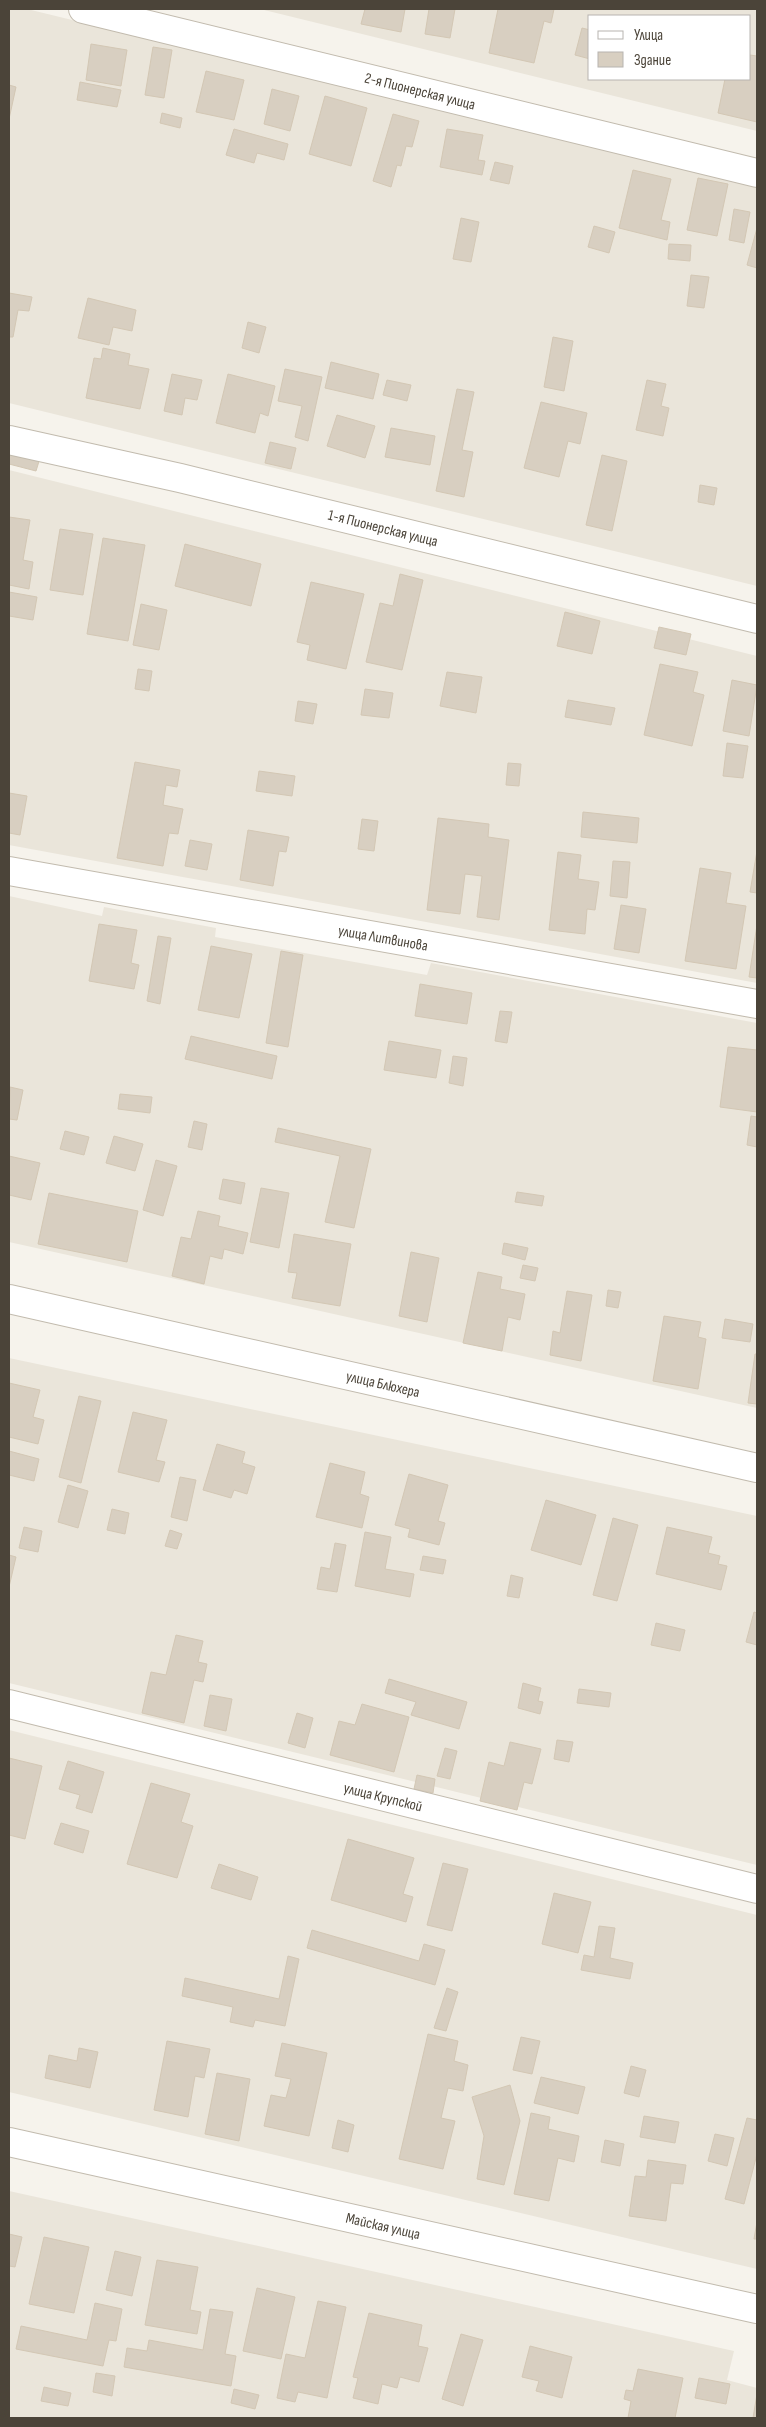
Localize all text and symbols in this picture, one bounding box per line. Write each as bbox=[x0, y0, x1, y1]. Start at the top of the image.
legend bbox=[588, 15, 751, 80]
text: Улица bbox=[634, 26, 663, 45]
text: Здание bbox=[634, 51, 671, 70]
street label: 2-я Пионерская улица bbox=[363, 69, 477, 114]
street label: 1-я Пионерская улица bbox=[326, 506, 440, 551]
street label: улица Литвинова bbox=[337, 921, 430, 956]
street label: улица Блюхера bbox=[344, 1367, 422, 1402]
street label: улица Крупской bbox=[341, 1779, 424, 1816]
street label: Майская улица bbox=[344, 2209, 422, 2244]

